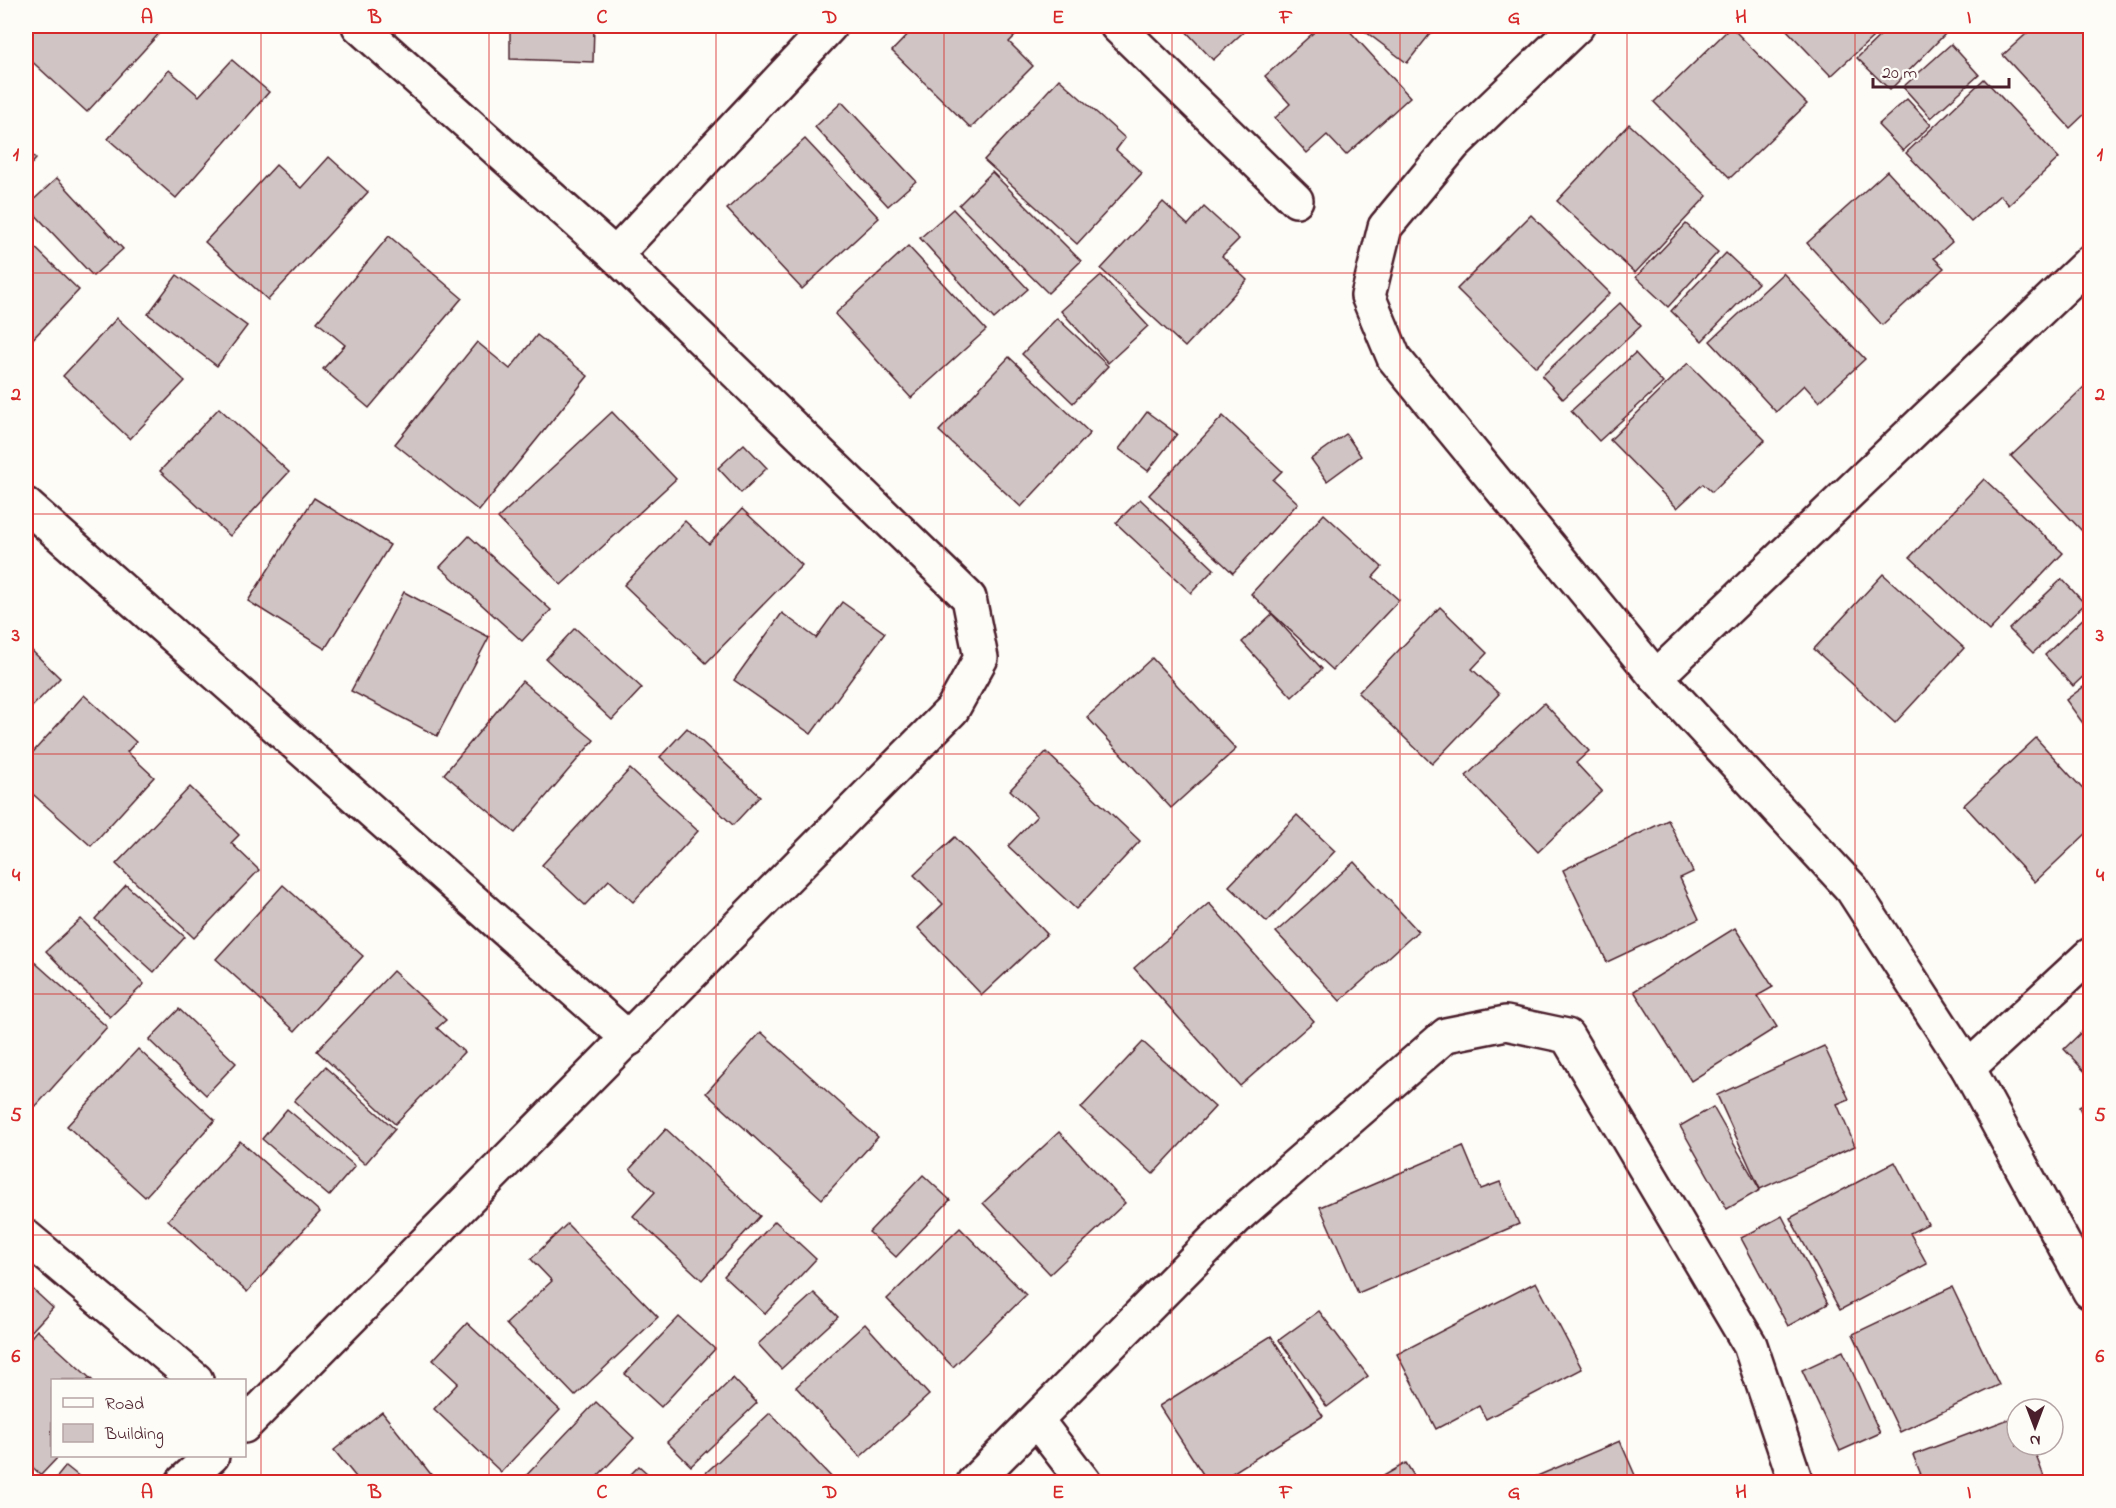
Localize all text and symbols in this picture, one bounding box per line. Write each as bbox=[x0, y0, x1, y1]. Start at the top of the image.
text: A bbox=[141, 4, 153, 33]
text: B bbox=[367, 4, 382, 33]
text: C bbox=[597, 4, 608, 33]
text: D bbox=[822, 4, 837, 33]
text: E bbox=[1052, 4, 1064, 33]
text: F bbox=[1279, 4, 1293, 33]
text: G bbox=[1508, 4, 1521, 33]
text: H bbox=[1735, 4, 1747, 33]
text: I bbox=[1967, 4, 1972, 33]
scale bar bbox=[1873, 51, 2010, 89]
text: 20 m bbox=[1882, 61, 1917, 87]
text: 1 bbox=[13, 141, 20, 170]
text: 1 bbox=[2097, 141, 2104, 170]
text: 2 bbox=[10, 381, 21, 410]
text: 2 bbox=[2094, 381, 2105, 410]
text: 3 bbox=[11, 622, 20, 651]
text: 3 bbox=[2095, 622, 2104, 651]
text: 4 bbox=[12, 862, 21, 891]
text: 4 bbox=[2096, 862, 2105, 891]
text: 5 bbox=[10, 1102, 22, 1131]
text: 5 bbox=[2094, 1102, 2106, 1131]
text: 6 bbox=[12, 1343, 21, 1372]
text: 6 bbox=[2096, 1343, 2105, 1372]
legend bbox=[51, 1379, 246, 1457]
text: Road bbox=[105, 1392, 144, 1418]
north arrow bbox=[2005, 1397, 2065, 1457]
text: Building bbox=[104, 1422, 164, 1449]
text: N bbox=[2029, 1428, 2040, 1452]
text: A bbox=[141, 1479, 153, 1508]
text: B bbox=[367, 1479, 382, 1508]
text: C bbox=[597, 1479, 608, 1508]
text: D bbox=[822, 1479, 837, 1508]
text: E bbox=[1052, 1479, 1064, 1508]
text: F bbox=[1279, 1479, 1293, 1508]
text: G bbox=[1508, 1479, 1521, 1508]
text: H bbox=[1735, 1479, 1747, 1508]
text: I bbox=[1967, 1479, 1972, 1508]

